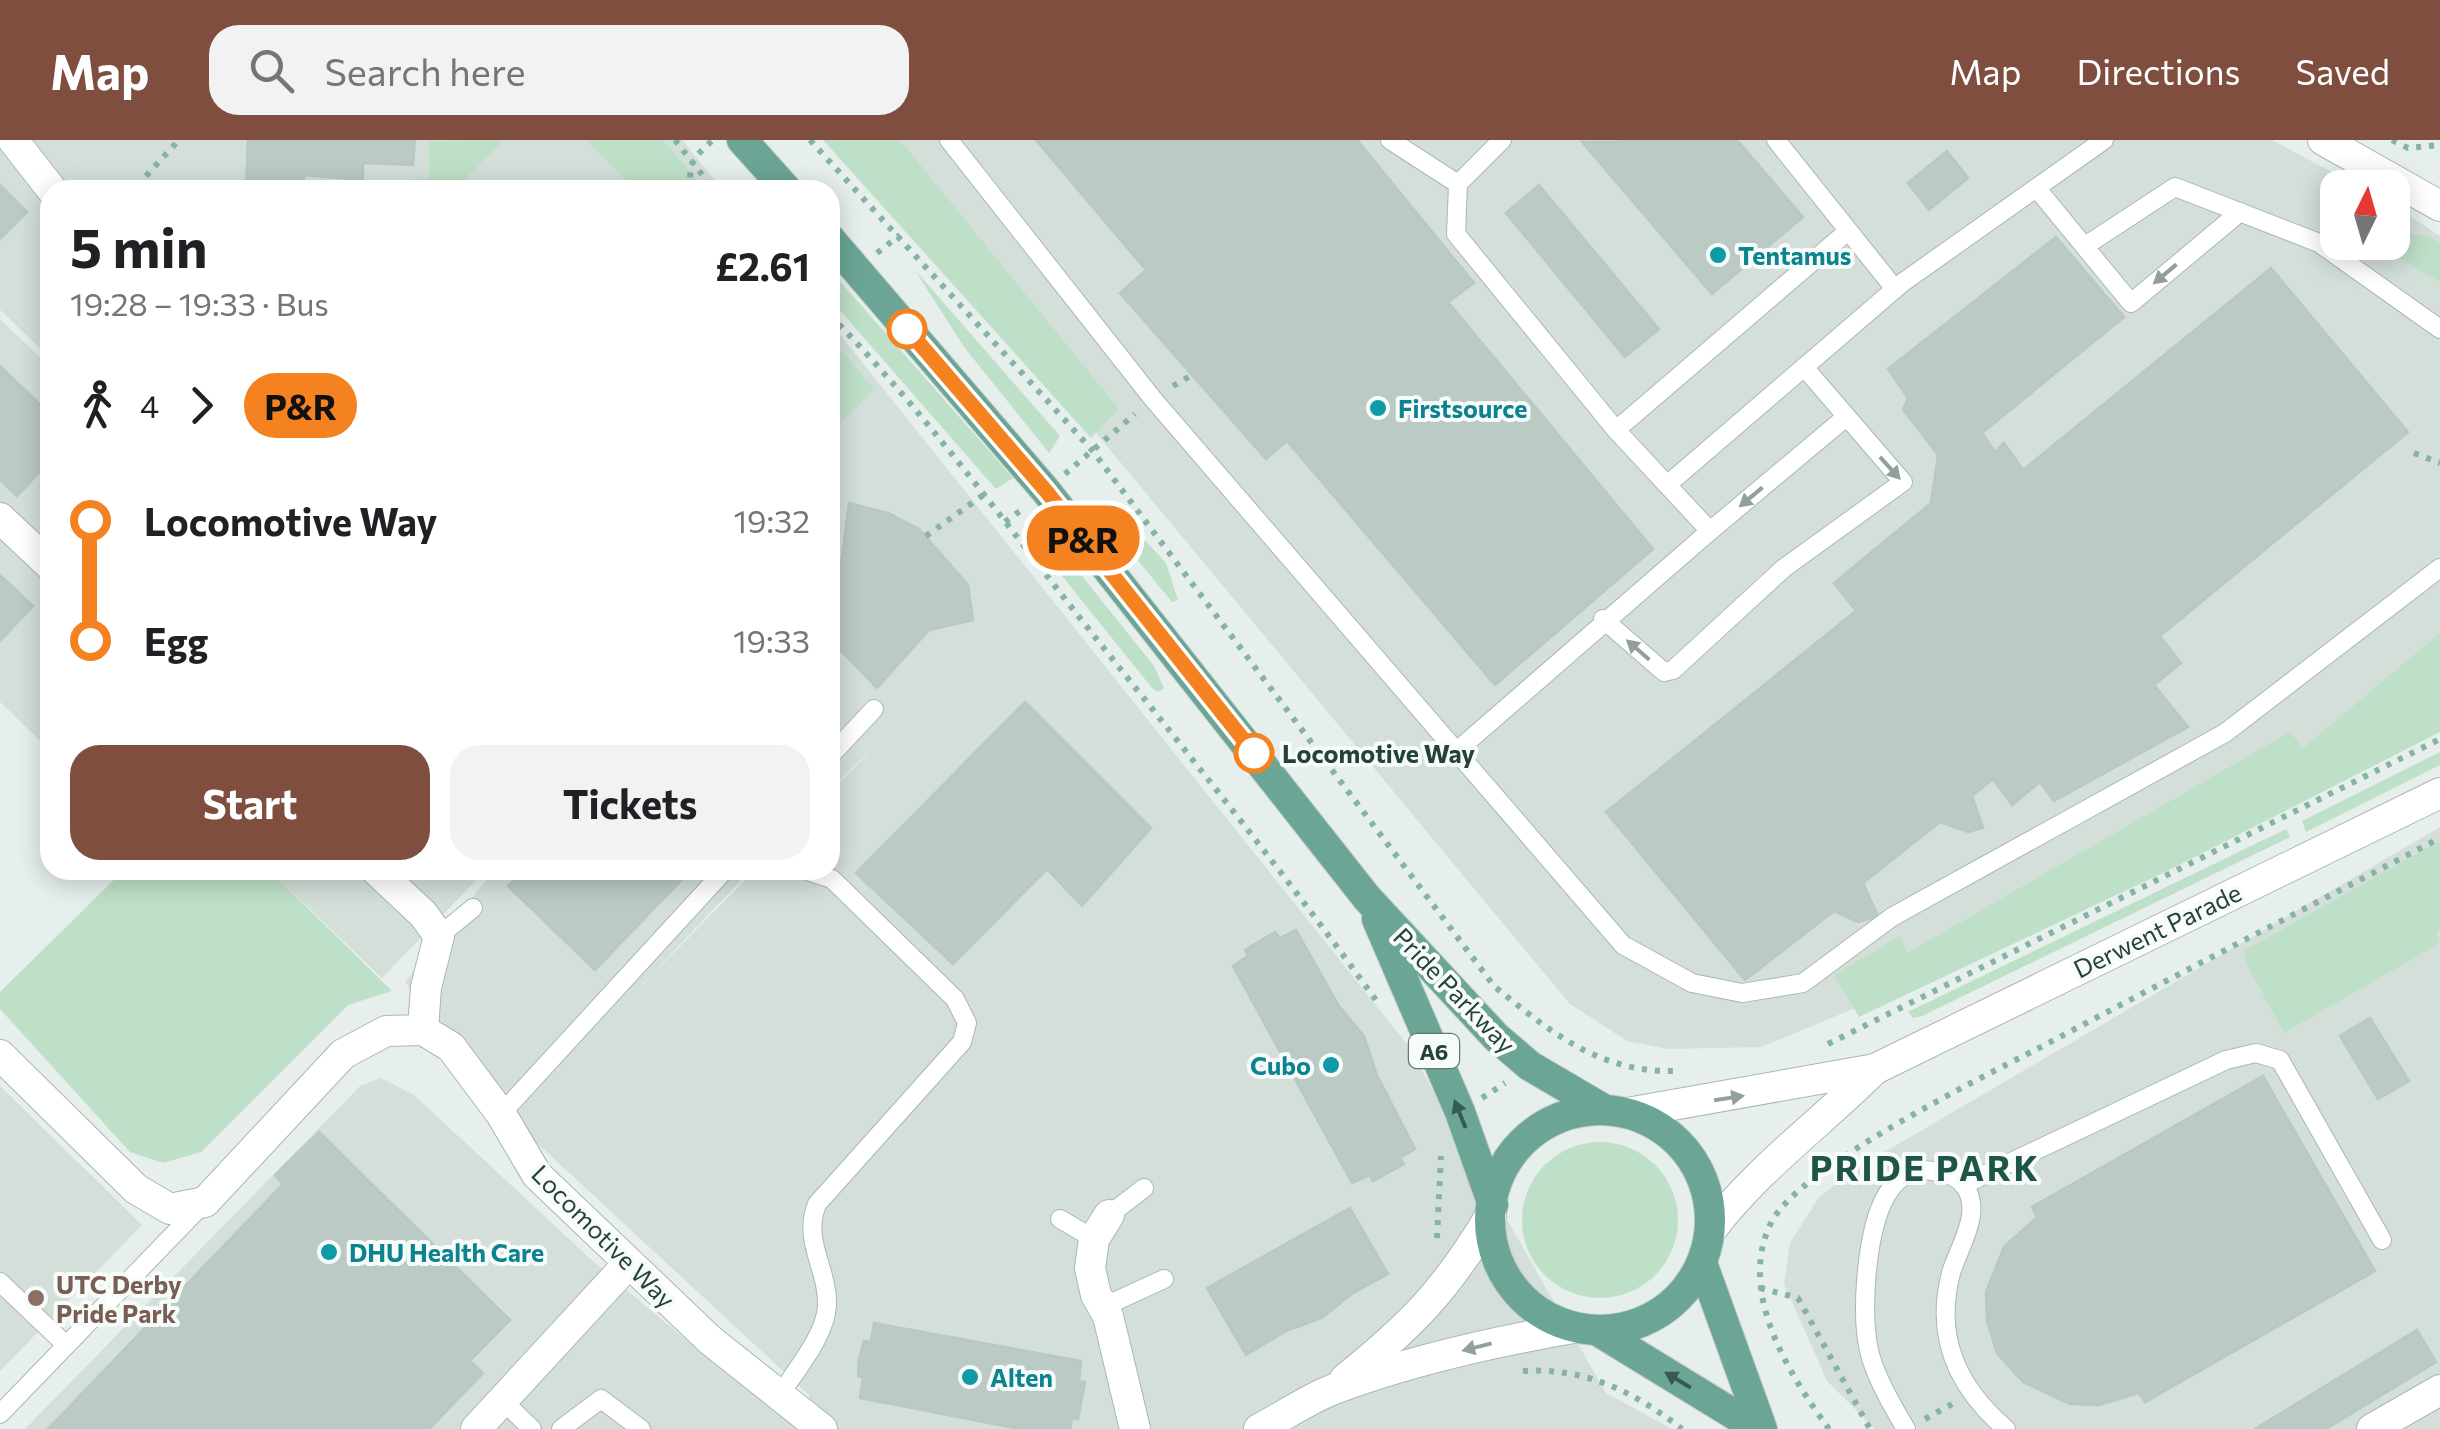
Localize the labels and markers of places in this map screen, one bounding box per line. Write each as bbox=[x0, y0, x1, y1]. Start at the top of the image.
place label: Tentamus bbox=[1738, 240, 1851, 270]
marker: Tentamus bbox=[1707, 244, 1729, 266]
unlabelled marker bbox=[888, 310, 926, 348]
place label: Firstsource bbox=[1398, 393, 1528, 423]
marker: Firstsource bbox=[1367, 397, 1389, 419]
marker: Locomotive Way bbox=[1235, 734, 1273, 772]
place label: Locomotive Way bbox=[1282, 738, 1475, 768]
place label: Cubo bbox=[1250, 1050, 1311, 1080]
marker: Cubo bbox=[1320, 1054, 1342, 1076]
place label: DHU Health Care bbox=[349, 1237, 544, 1267]
marker: DHU Health Care bbox=[318, 1241, 340, 1263]
place label: UTC Derby Pride Park bbox=[56, 1269, 182, 1328]
marker: UTC Derby Pride Park bbox=[25, 1287, 47, 1309]
place label: Alten bbox=[990, 1362, 1053, 1392]
marker: Alten bbox=[959, 1366, 981, 1388]

